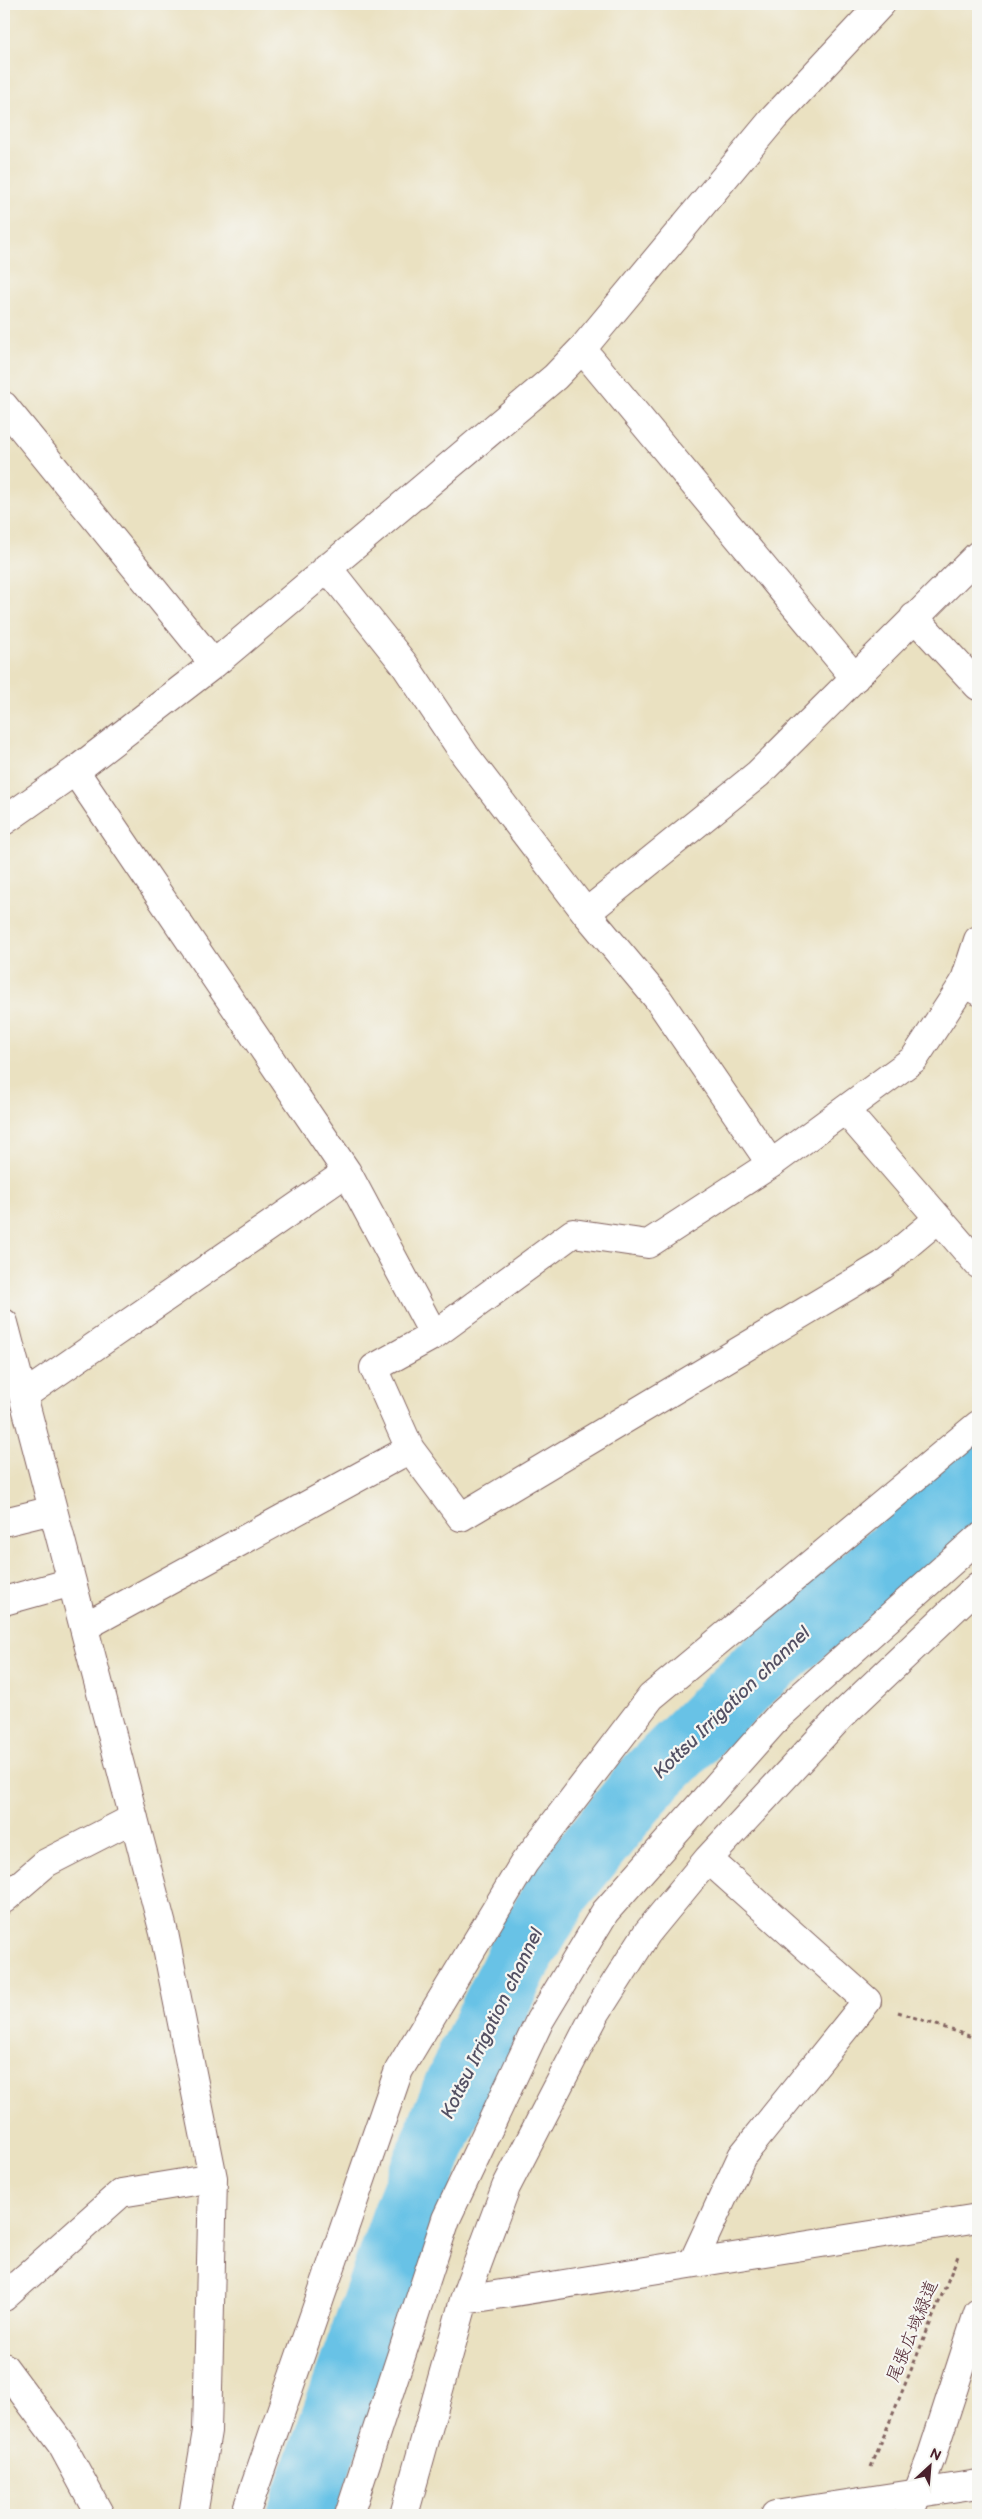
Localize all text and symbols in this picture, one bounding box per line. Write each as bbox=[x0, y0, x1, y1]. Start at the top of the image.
water label: Kottsu Irrigation channel bbox=[649, 1622, 816, 1784]
water label: Kottsu Irrigation channel bbox=[436, 1924, 549, 2123]
street label: 尾張広域緑道 bbox=[882, 2277, 942, 2385]
north arrow bbox=[904, 2442, 954, 2492]
text: N bbox=[927, 2445, 944, 2465]

